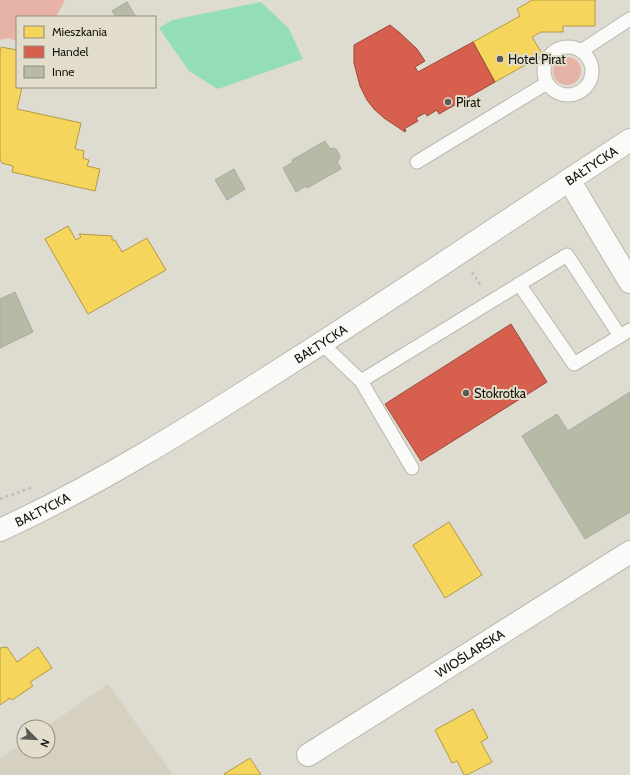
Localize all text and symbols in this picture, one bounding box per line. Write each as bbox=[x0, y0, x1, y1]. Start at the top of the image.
legend bbox=[16, 16, 156, 88]
text: Mieszkania bbox=[52, 24, 107, 39]
text: Handel bbox=[52, 44, 89, 59]
place label: Hotel Pirat bbox=[508, 51, 566, 67]
marker: Hotel Pirat bbox=[495, 54, 505, 64]
text: Inne bbox=[52, 64, 75, 79]
place label: Pirat bbox=[456, 94, 481, 110]
marker: Pirat bbox=[443, 97, 453, 107]
street label: BAŁTYCKA bbox=[562, 142, 620, 189]
street label: BAŁTYCKA bbox=[291, 321, 350, 367]
place label: Stokrotka bbox=[474, 385, 527, 401]
marker: Stokrotka bbox=[461, 388, 471, 398]
street label: BAŁTYCKA bbox=[12, 489, 73, 530]
street label: WIOŚLARSKA bbox=[432, 625, 507, 681]
north arrow bbox=[16, 719, 56, 759]
text: N bbox=[37, 737, 53, 749]

